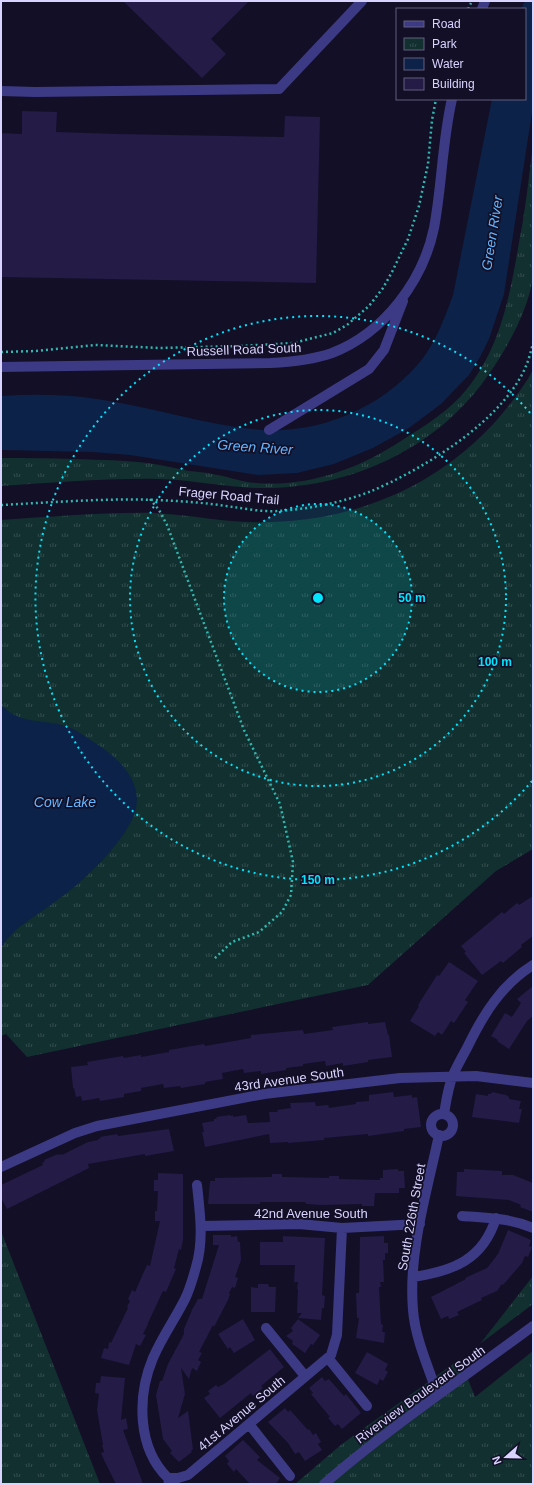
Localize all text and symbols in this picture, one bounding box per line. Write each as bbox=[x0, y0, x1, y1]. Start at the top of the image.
legend bbox=[396, 8, 526, 100]
text: Road bbox=[432, 17, 461, 31]
text: Park bbox=[432, 37, 458, 51]
text: Water bbox=[432, 57, 464, 71]
text: Building bbox=[432, 77, 475, 91]
water label: Green River bbox=[478, 193, 506, 272]
street label: Russell Road South bbox=[186, 340, 302, 359]
water label: Green River bbox=[217, 436, 295, 458]
street label: Frager Road Trail bbox=[178, 484, 280, 507]
centre of rings bbox=[311, 591, 325, 605]
text: 50 m bbox=[398, 591, 426, 605]
text: 100 m bbox=[478, 655, 512, 669]
water label: Cow Lake bbox=[34, 794, 96, 810]
text: 150 m bbox=[301, 873, 335, 887]
street label: 43rd Avenue South bbox=[233, 1064, 345, 1095]
street label: South 226th Street bbox=[395, 1162, 428, 1272]
street label: 42nd Avenue South bbox=[254, 1206, 368, 1221]
street label: Riverview Boulevard South bbox=[353, 1342, 488, 1446]
street label: 41st Avenue South bbox=[195, 1373, 288, 1454]
north arrow bbox=[486, 1437, 526, 1477]
text: N bbox=[490, 1455, 504, 1466]

